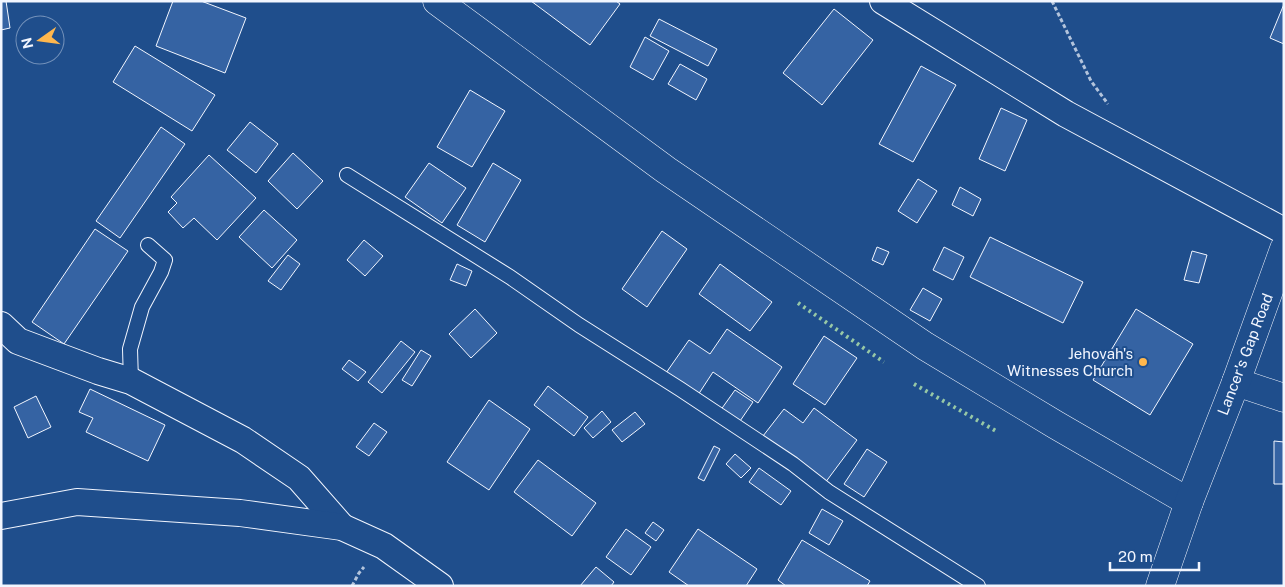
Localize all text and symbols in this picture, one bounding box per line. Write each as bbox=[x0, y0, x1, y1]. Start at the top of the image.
north arrow bbox=[15, 15, 65, 65]
text: N bbox=[18, 36, 36, 50]
street label: Lancer's Gap Road bbox=[1214, 291, 1276, 417]
place label: Jehovah's Witnesses Church bbox=[1007, 345, 1133, 379]
marker: Jehovah's Witnesses Church bbox=[1137, 356, 1149, 368]
scale bar bbox=[1110, 540, 1199, 572]
text: 20 m bbox=[1118, 548, 1153, 565]

